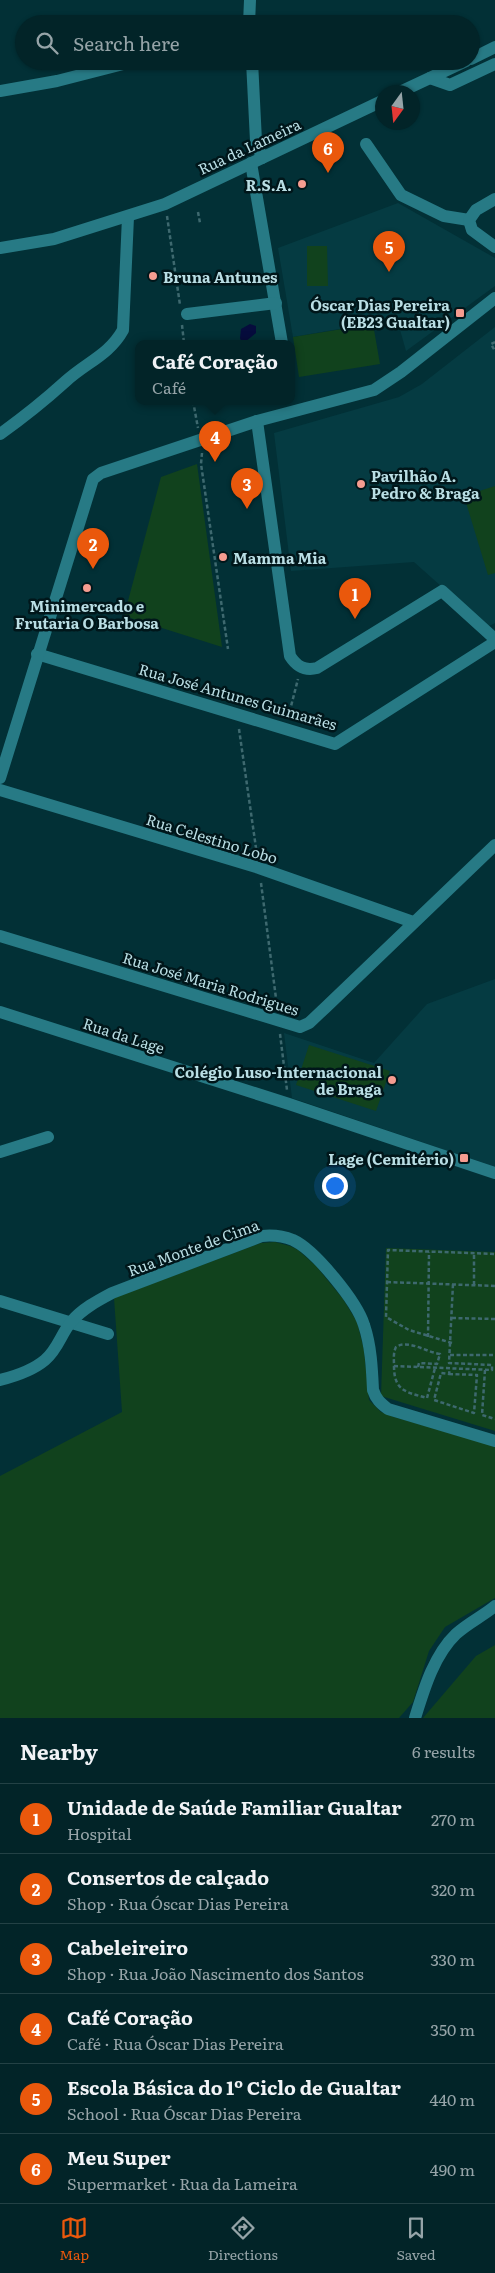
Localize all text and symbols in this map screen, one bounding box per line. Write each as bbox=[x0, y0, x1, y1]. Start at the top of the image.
search box bbox=[15, 15, 480, 70]
icon: search bbox=[33, 29, 61, 57]
text: Search here bbox=[73, 29, 180, 57]
north arrow bbox=[375, 85, 420, 130]
street label: Rua da Lameira bbox=[194, 112, 305, 180]
pin: 6 bbox=[312, 132, 344, 173]
place label: R.S.A. bbox=[245, 173, 292, 196]
marker: R.S.A. bbox=[296, 178, 308, 190]
pin: 5 bbox=[373, 231, 405, 272]
place label: Bruna Antunes bbox=[163, 265, 278, 288]
marker: Bruna Antunes bbox=[147, 270, 159, 282]
place label: Óscar Dias Pereira (EB23 Gualtar) bbox=[310, 293, 450, 333]
marker: Óscar Dias Pereira (EB23 Gualtar) bbox=[454, 307, 466, 319]
popup bbox=[135, 340, 295, 405]
text: Café Coração bbox=[152, 347, 278, 375]
text: Café bbox=[152, 375, 186, 399]
pin: 4 bbox=[199, 421, 231, 462]
place label: Pavilhão A. Pedro & Braga bbox=[371, 464, 480, 504]
pin: 3 bbox=[231, 468, 263, 509]
marker: Pavilhão A. Pedro & Braga bbox=[355, 478, 367, 490]
pin: 2 bbox=[77, 528, 109, 569]
place label: Mamma Mia bbox=[233, 546, 327, 569]
marker: Mamma Mia bbox=[217, 551, 229, 563]
pin: 1 bbox=[339, 578, 371, 619]
marker: Minimercado e Frutaria O Barbosa bbox=[81, 582, 93, 594]
place label: Minimercado e Frutaria O Barbosa bbox=[15, 594, 159, 634]
street label: Rua José Antunes Guimarães bbox=[136, 657, 340, 735]
street label: Rua Celestino Lobo bbox=[143, 807, 281, 869]
street label: Rua José Maria Rodrigues bbox=[120, 945, 302, 1021]
street label: Rua da Lage bbox=[80, 1011, 168, 1059]
place label: Colégio Luso-Internacional de Braga bbox=[175, 1060, 383, 1100]
marker: Colégio Luso-Internacional de Braga bbox=[386, 1074, 398, 1086]
place label: Lage (Cemitério) bbox=[328, 1147, 454, 1170]
marker: Lage (Cemitério) bbox=[458, 1152, 470, 1164]
your location bbox=[322, 1173, 348, 1199]
street label: Rua Monte de Cima bbox=[124, 1212, 263, 1281]
text: Nearby bbox=[20, 1735, 98, 1766]
text: 6 results bbox=[412, 1739, 475, 1763]
text: Unidade de Saúde Familiar Gualtar bbox=[67, 1793, 402, 1821]
text: 1 bbox=[33, 1807, 39, 1831]
text: 270 m bbox=[431, 1807, 475, 1831]
text: Hospital bbox=[67, 1821, 132, 1845]
text: Consertos de calçado bbox=[67, 1863, 269, 1891]
text: 2 bbox=[32, 1877, 40, 1901]
text: 320 m bbox=[431, 1877, 475, 1901]
text: Shop · Rua Óscar Dias Pereira bbox=[67, 1891, 289, 1915]
text: Cabeleireiro bbox=[67, 1933, 188, 1961]
text: 3 bbox=[32, 1947, 40, 1971]
text: 330 m bbox=[430, 1947, 475, 1971]
text: Shop · Rua João Nascimento dos Santos bbox=[67, 1961, 364, 1985]
text: Café Coração bbox=[67, 2003, 193, 2031]
text: 4 bbox=[31, 2017, 41, 2041]
text: 350 m bbox=[430, 2017, 475, 2041]
text: Café · Rua Óscar Dias Pereira bbox=[67, 2031, 284, 2055]
text: Escola Básica do 1º Ciclo de Gualtar bbox=[67, 2073, 401, 2101]
text: 5 bbox=[32, 2087, 40, 2111]
text: 440 m bbox=[429, 2087, 475, 2111]
text: School · Rua Óscar Dias Pereira bbox=[67, 2101, 301, 2125]
text: Meu Super bbox=[67, 2143, 171, 2171]
text: 6 bbox=[31, 2157, 41, 2181]
text: 490 m bbox=[430, 2157, 475, 2181]
text: Supermarket · Rua da Lameira bbox=[67, 2171, 298, 2195]
tab: Map bbox=[59, 2214, 89, 2264]
tab: Directions bbox=[208, 2214, 278, 2264]
tab: Saved bbox=[397, 2214, 436, 2264]

